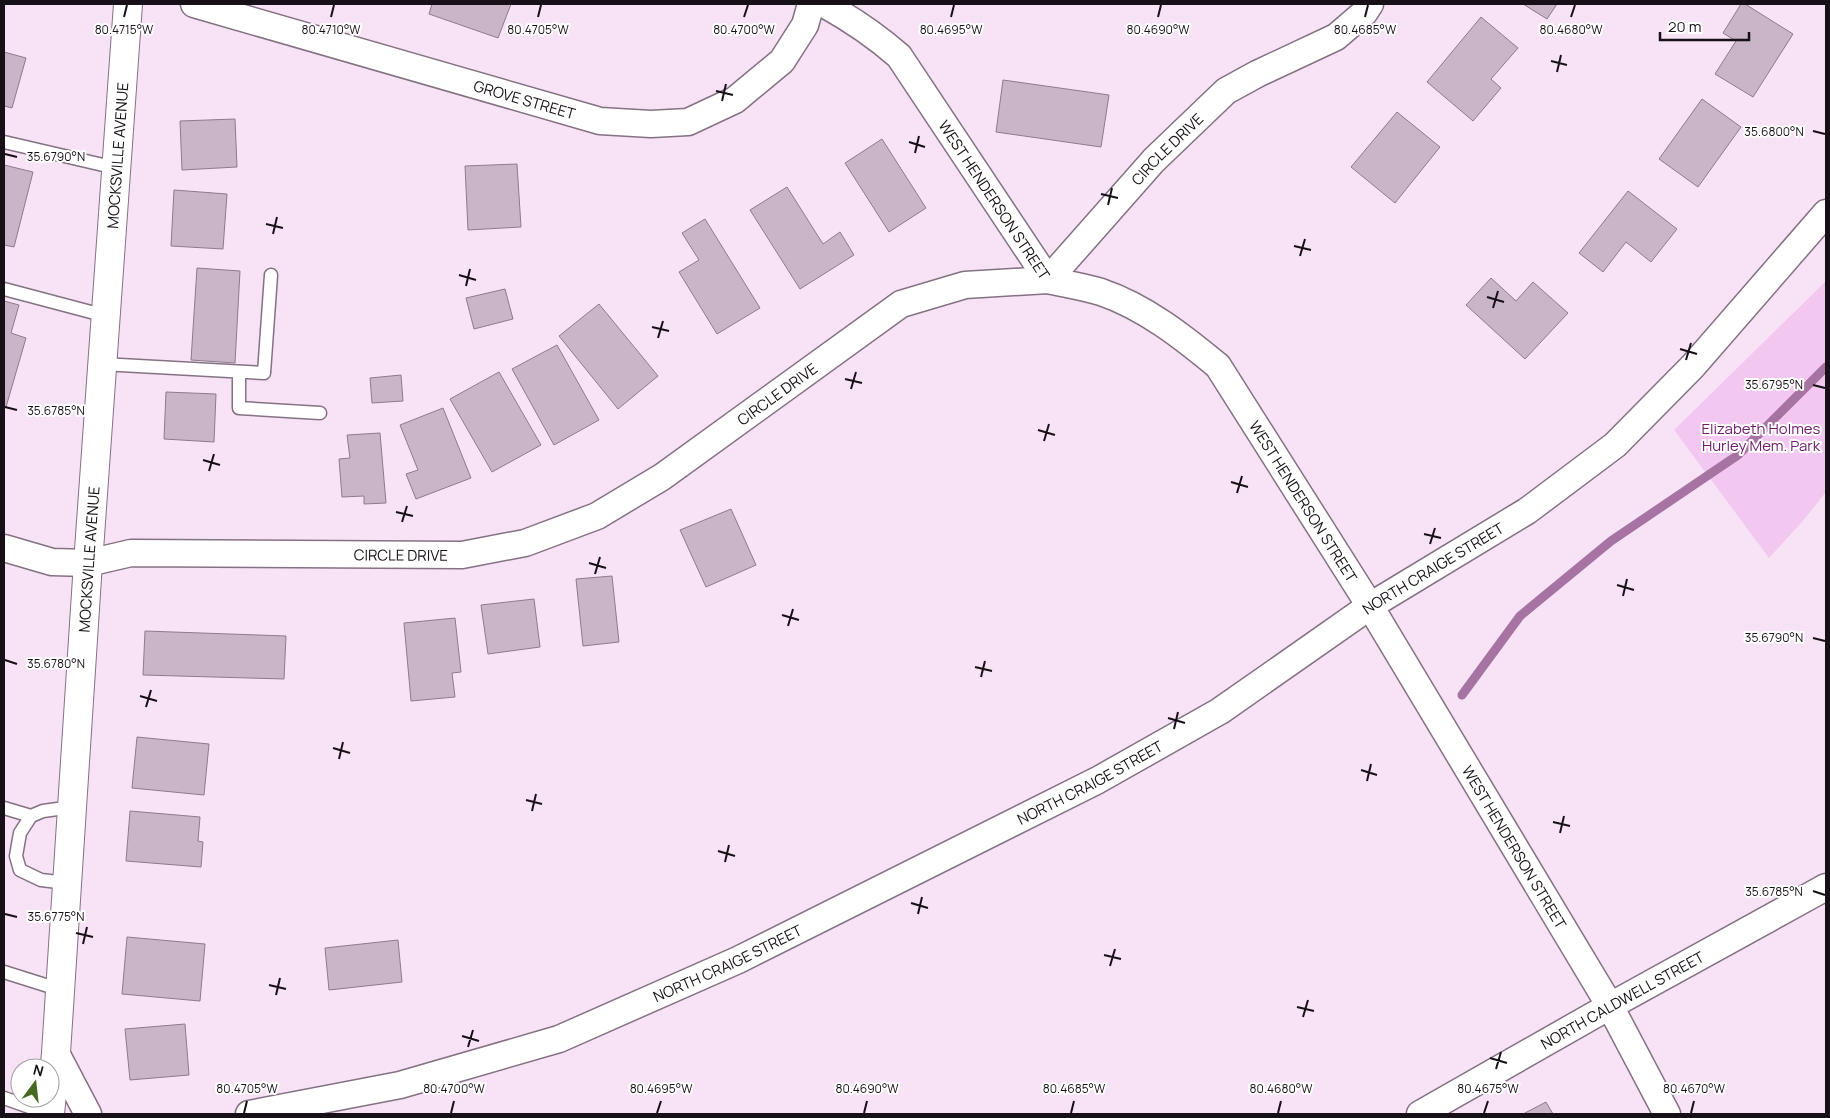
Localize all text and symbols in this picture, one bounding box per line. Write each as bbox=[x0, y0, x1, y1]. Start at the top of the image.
scale bar bbox=[1660, 10, 1749, 42]
text: 20 m bbox=[1668, 16, 1701, 37]
text: 80.4715°W bbox=[95, 21, 154, 38]
text: 80.4710°W bbox=[301, 21, 361, 38]
text: 80.4705°W bbox=[507, 21, 569, 38]
text: 80.4700°W bbox=[713, 21, 776, 38]
text: 80.4695°W bbox=[920, 21, 983, 38]
text: 80.4690°W bbox=[1126, 21, 1190, 38]
text: 80.4685°W bbox=[1334, 21, 1397, 38]
text: 80.4680°W bbox=[1540, 21, 1603, 38]
street label: GROVE STREET bbox=[471, 75, 578, 124]
street label: MOCKSVILLE AVENUE bbox=[101, 82, 133, 229]
street label: CIRCLE DRIVE bbox=[1126, 108, 1208, 190]
street label: WEST HENDERSON STREET bbox=[934, 116, 1055, 284]
text: 35.6800°N bbox=[1744, 123, 1804, 140]
text: 35.6790°N bbox=[27, 148, 85, 165]
street label: CIRCLE DRIVE bbox=[733, 358, 821, 430]
text: 35.6795°N bbox=[1745, 376, 1803, 393]
text: 35.6785°N bbox=[27, 402, 85, 419]
street label: WEST HENDERSON STREET bbox=[1245, 416, 1363, 586]
park label: Elizabeth Holmes Hurley Mem. Park bbox=[1702, 418, 1821, 456]
street label: MOCKSVILLE AVENUE bbox=[73, 486, 104, 633]
street label: NORTH CRAIGE STREET bbox=[1358, 517, 1507, 619]
street label: CIRCLE DRIVE bbox=[354, 544, 448, 565]
text: 35.6790°N bbox=[1745, 629, 1803, 646]
text: 35.6780°N bbox=[27, 655, 85, 672]
street label: NORTH CRAIGE STREET bbox=[1013, 735, 1166, 829]
street label: WEST HENDERSON STREET bbox=[1457, 761, 1572, 933]
text: 35.6785°N bbox=[1745, 883, 1803, 900]
text: 35.6775°N bbox=[28, 908, 84, 925]
street label: NORTH CRAIGE STREET bbox=[650, 919, 805, 1007]
street label: NORTH CALDWELL STREET bbox=[1537, 946, 1707, 1054]
north arrow bbox=[10, 1058, 60, 1108]
text: N bbox=[31, 1059, 46, 1080]
text: 80.4705°W bbox=[216, 1080, 278, 1097]
text: 80.4700°W bbox=[423, 1080, 486, 1097]
text: 80.4695°W bbox=[630, 1080, 693, 1097]
text: 80.4690°W bbox=[835, 1080, 899, 1097]
text: 80.4685°W bbox=[1043, 1080, 1106, 1097]
text: 80.4680°W bbox=[1250, 1080, 1313, 1097]
text: 80.4675°W bbox=[1457, 1080, 1519, 1097]
text: 80.4670°W bbox=[1663, 1080, 1726, 1097]

